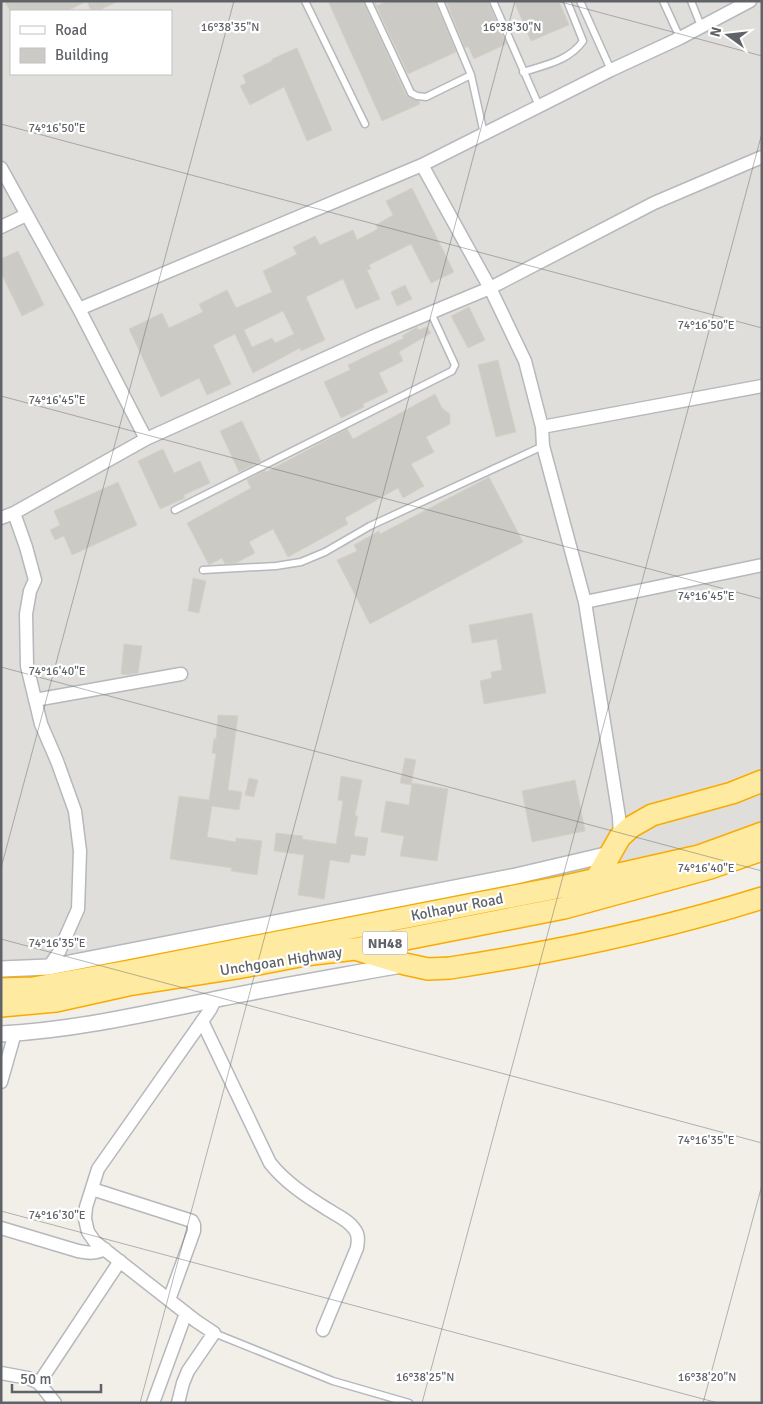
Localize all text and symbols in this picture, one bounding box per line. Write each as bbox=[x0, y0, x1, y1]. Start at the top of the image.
legend bbox=[10, 10, 172, 75]
north arrow bbox=[703, 10, 753, 60]
text: 16°38'35"N bbox=[201, 20, 259, 35]
text: 16°38'30"N bbox=[483, 20, 541, 35]
text: Road bbox=[55, 21, 87, 39]
text: N bbox=[706, 25, 725, 39]
text: Building bbox=[55, 46, 109, 64]
text: 74°16'50"E bbox=[28, 121, 86, 136]
text: 74°16'50"E bbox=[677, 318, 735, 333]
text: 74°16'45"E bbox=[28, 393, 86, 408]
text: 74°16'45"E bbox=[677, 589, 735, 604]
text: 74°16'40"E bbox=[28, 664, 86, 679]
text: 74°16'40"E bbox=[677, 861, 735, 876]
street label: Kolhapur Road bbox=[409, 889, 505, 925]
road number: NH48 bbox=[362, 931, 408, 954]
text: 74°16'35"E bbox=[28, 936, 86, 951]
street label: Unchgoan Highway bbox=[219, 942, 343, 980]
text: 74°16'35"E bbox=[677, 1133, 735, 1148]
text: 74°16'30"E bbox=[28, 1208, 86, 1223]
scale bar bbox=[12, 1362, 101, 1394]
text: 50 m bbox=[20, 1370, 51, 1388]
text: 16°38'25"N bbox=[396, 1370, 454, 1385]
text: 16°38'20"N bbox=[678, 1370, 736, 1385]

